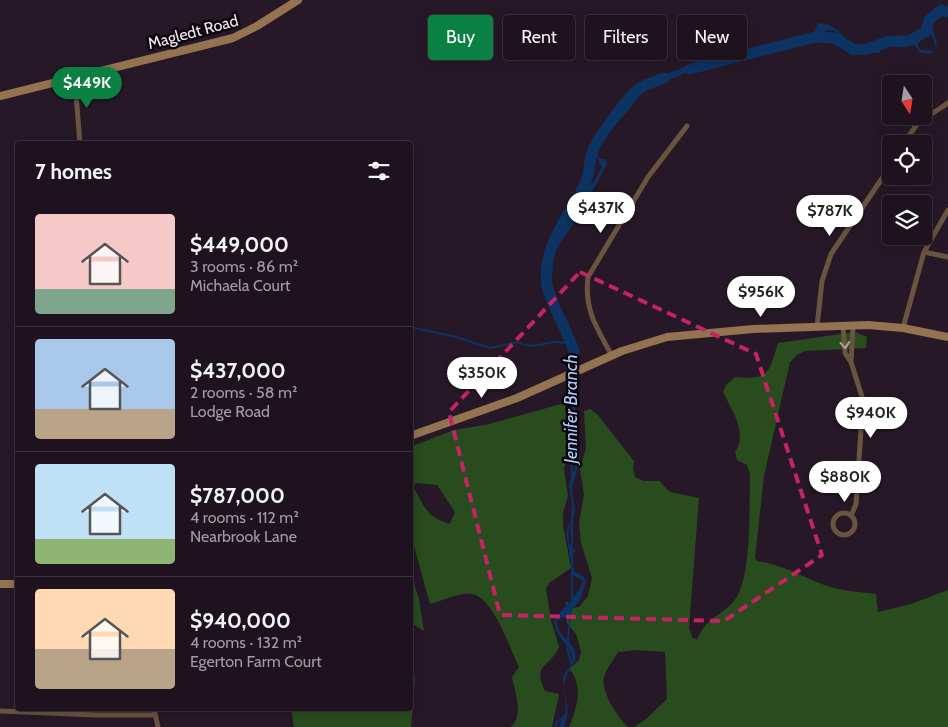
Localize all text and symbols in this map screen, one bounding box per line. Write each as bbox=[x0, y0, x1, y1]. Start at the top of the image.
street label: Magledt Road bbox=[146, 11, 240, 53]
chip: Buy bbox=[428, 15, 493, 60]
chip: Rent bbox=[503, 15, 575, 60]
chip: Filters bbox=[585, 15, 667, 60]
chip: New bbox=[677, 15, 747, 60]
pin: $449K bbox=[52, 66, 122, 109]
text: $449K bbox=[63, 73, 111, 92]
north arrow bbox=[882, 75, 932, 125]
map controls bbox=[882, 75, 932, 245]
button: locate bbox=[882, 135, 932, 185]
icon: filters bbox=[365, 157, 393, 185]
text: 7 homes bbox=[35, 159, 112, 184]
pin: $437K bbox=[566, 192, 636, 234]
pin: $787K bbox=[795, 194, 865, 237]
button: layers bbox=[882, 195, 932, 245]
text: $437K bbox=[578, 198, 624, 217]
text: $787K bbox=[807, 201, 853, 220]
text: $449,000 bbox=[190, 232, 289, 257]
icon: home bbox=[75, 234, 135, 294]
text: 3 rooms · 86 m² bbox=[190, 257, 298, 276]
text: Michaela Court bbox=[190, 276, 290, 295]
pin: $956K bbox=[726, 276, 796, 318]
text: $956K bbox=[738, 282, 784, 301]
one-way arrow bbox=[839, 341, 850, 349]
water label: Jennifer Branch bbox=[560, 354, 582, 466]
pin: $350K bbox=[447, 356, 517, 399]
text: $437,000 bbox=[190, 358, 286, 383]
icon: home bbox=[75, 359, 135, 419]
text: $350K bbox=[458, 363, 506, 382]
text: 2 rooms · 58 m² bbox=[190, 383, 297, 402]
pin: $940K bbox=[836, 396, 906, 439]
text: Lodge Road bbox=[190, 402, 270, 421]
text: $940K bbox=[846, 403, 896, 422]
pin: $880K bbox=[810, 460, 880, 503]
text: $880K bbox=[820, 467, 870, 486]
text: $787,000 bbox=[190, 483, 285, 508]
icon: home bbox=[75, 484, 135, 544]
text: 4 rooms · 112 m² bbox=[190, 508, 299, 527]
text: Nearbrook Lane bbox=[190, 527, 297, 546]
text: $940,000 bbox=[190, 608, 291, 633]
icon: home bbox=[75, 609, 135, 669]
text: 4 rooms · 132 m² bbox=[190, 633, 302, 652]
text: Egerton Farm Court bbox=[190, 652, 322, 671]

